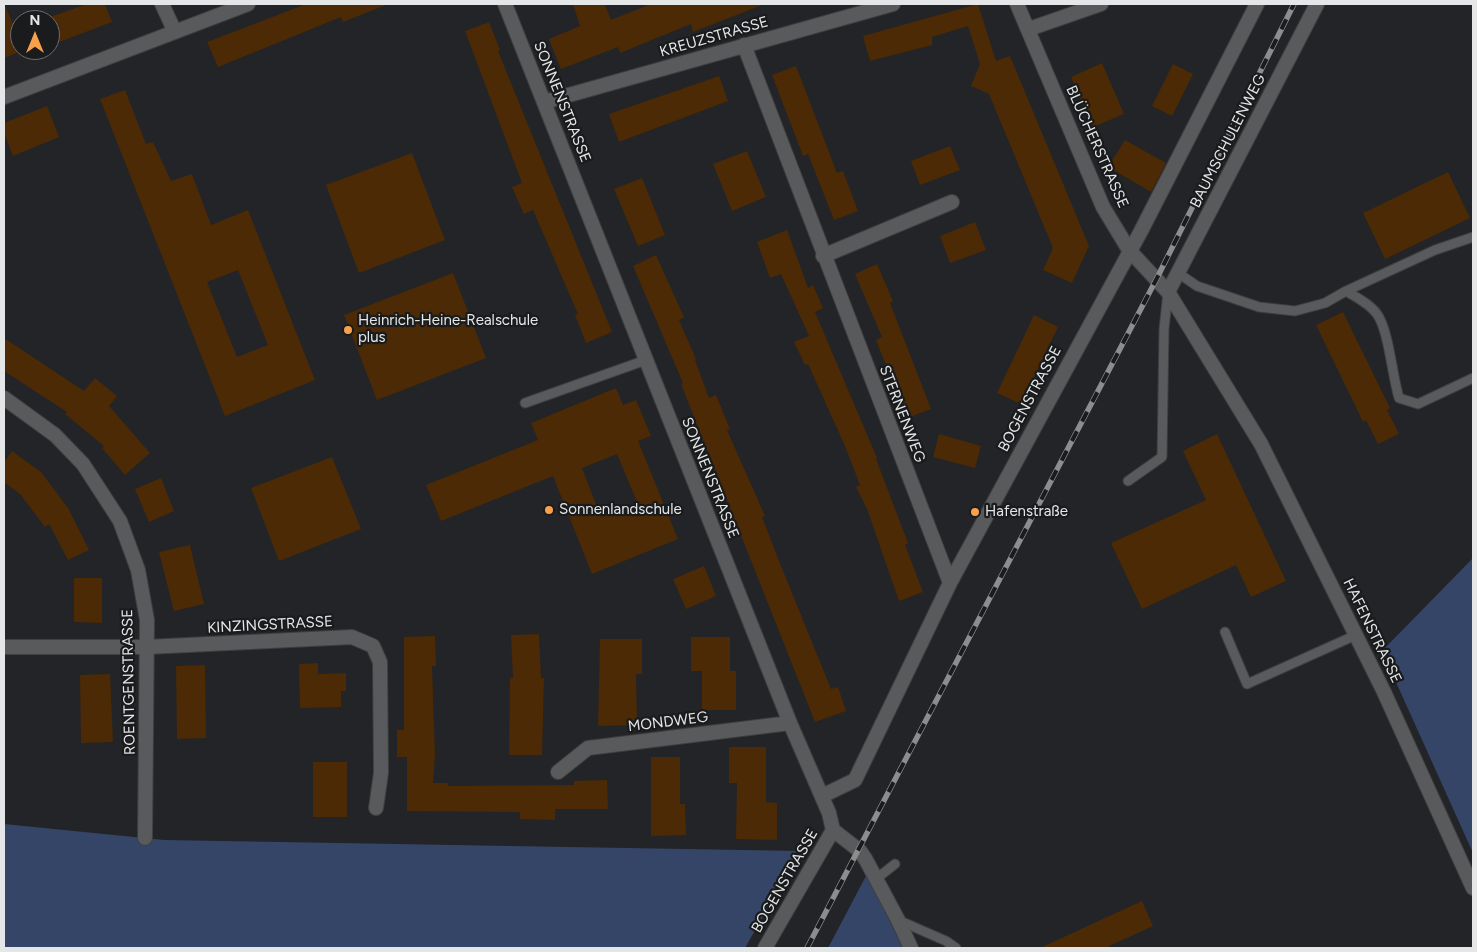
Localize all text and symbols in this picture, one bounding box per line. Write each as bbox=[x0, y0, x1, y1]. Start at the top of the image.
north arrow bbox=[10, 10, 60, 60]
text: N bbox=[30, 12, 40, 29]
street label: KREUZSTRASSE bbox=[658, 13, 770, 61]
street label: SONNENSTRASSE bbox=[530, 39, 594, 165]
street label: BAUMSCHULENWEG bbox=[1187, 71, 1269, 211]
street label: BLÜCHERSTRASSE bbox=[1062, 83, 1132, 211]
place label: Heinrich-Heine-Realschule plus bbox=[358, 312, 538, 347]
marker: Heinrich-Heine-Realschule plus bbox=[342, 324, 354, 336]
street label: BOGENSTRASSE bbox=[995, 343, 1065, 455]
street label: STERNENWEG bbox=[875, 363, 929, 465]
street label: SONNENSTRASSE bbox=[678, 415, 742, 541]
place label: Sonnenlandschule bbox=[559, 501, 682, 519]
place label: Hafenstraße bbox=[985, 503, 1068, 521]
marker: Sonnenlandschule bbox=[543, 504, 555, 516]
marker: Hafenstraße bbox=[969, 506, 981, 518]
street label: HAFENSTRASSE bbox=[1339, 576, 1405, 686]
street label: ROENTGENSTRASSE bbox=[119, 609, 139, 755]
street label: KINZINGSTRASSE bbox=[207, 613, 333, 637]
street label: MONDWEG bbox=[627, 708, 709, 736]
street label: BOGENSTRASSE bbox=[748, 826, 822, 936]

